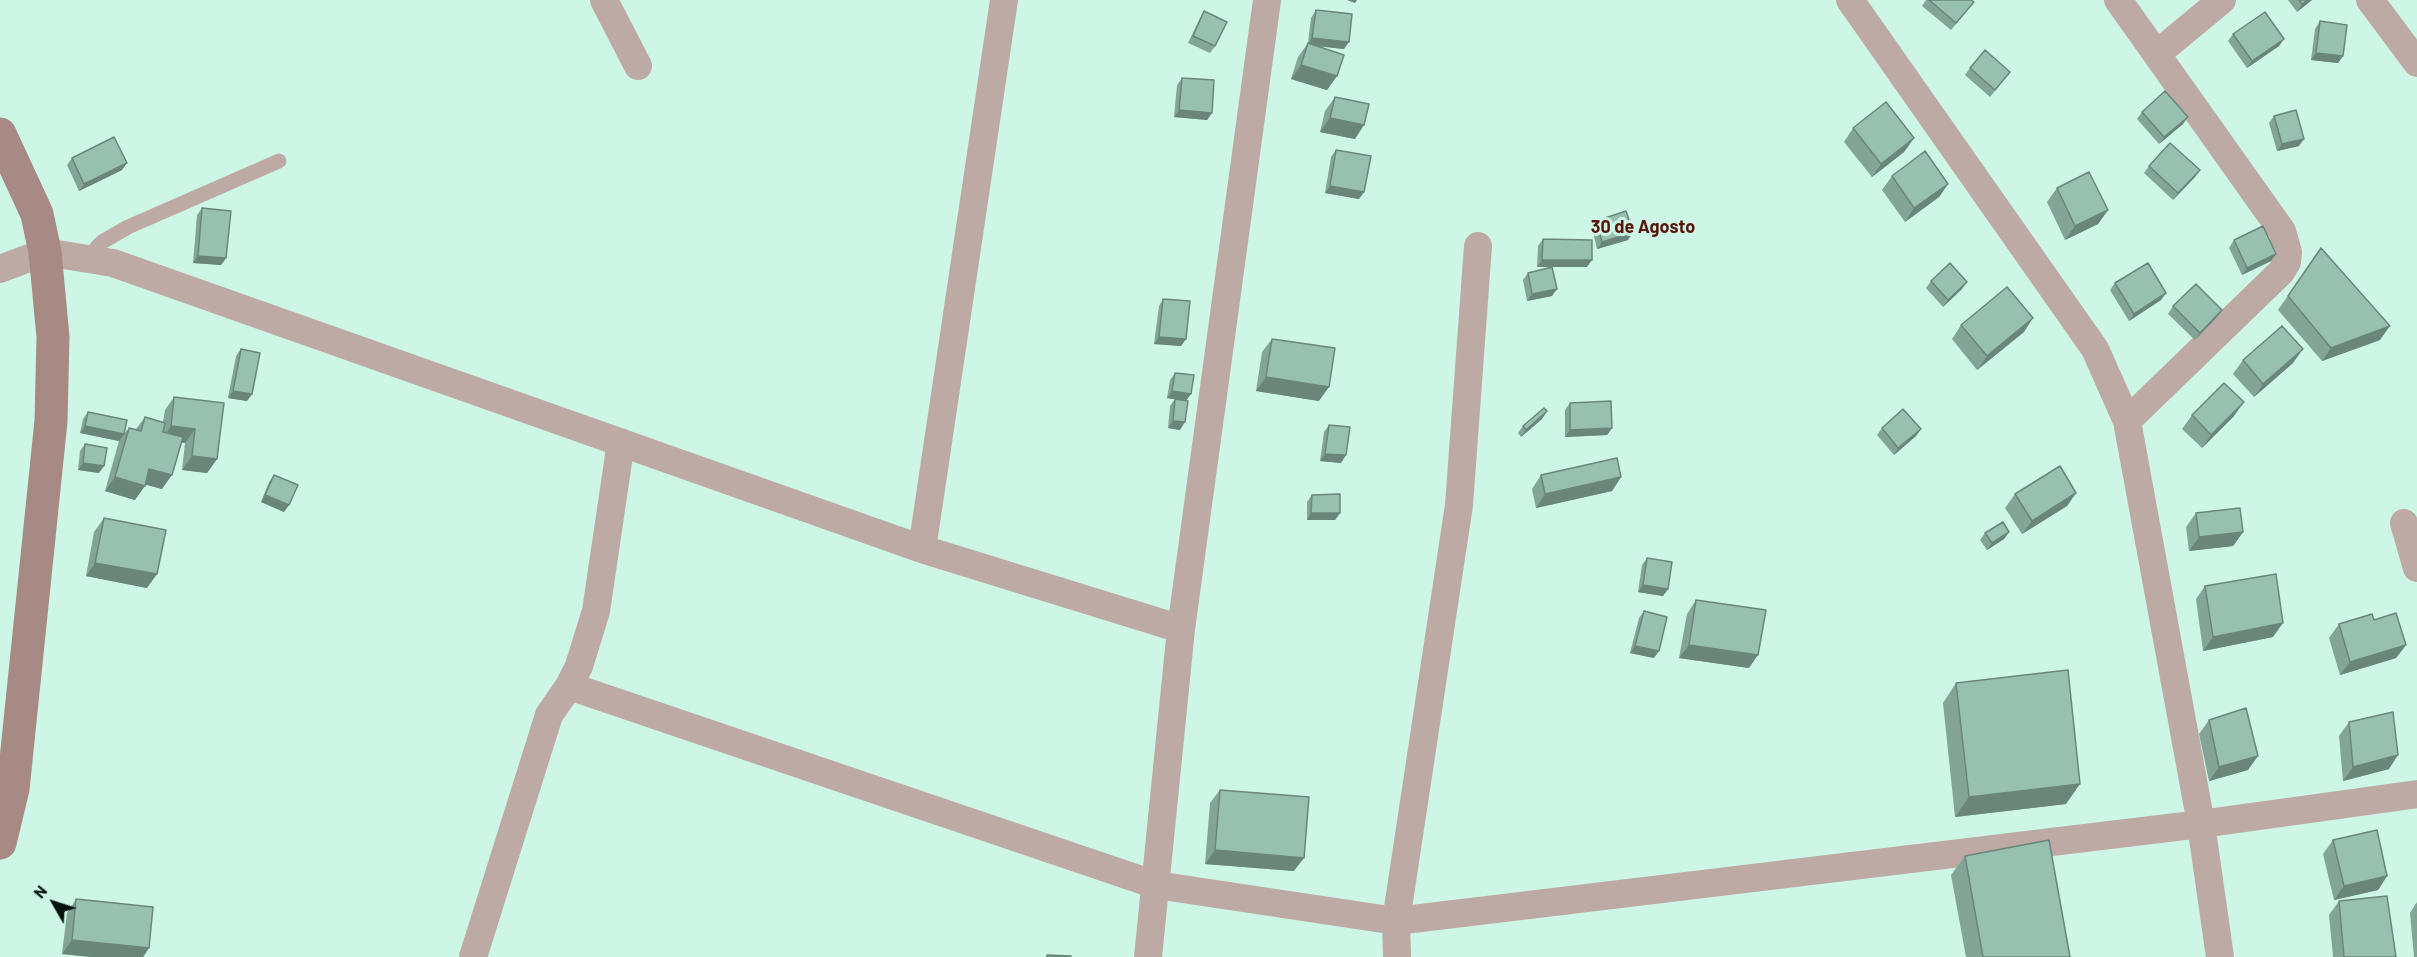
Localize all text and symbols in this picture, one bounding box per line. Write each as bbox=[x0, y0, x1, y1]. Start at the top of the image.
district label: 30 de Agosto bbox=[1591, 216, 1695, 238]
north arrow bbox=[24, 873, 84, 933]
text: N bbox=[29, 881, 50, 901]

